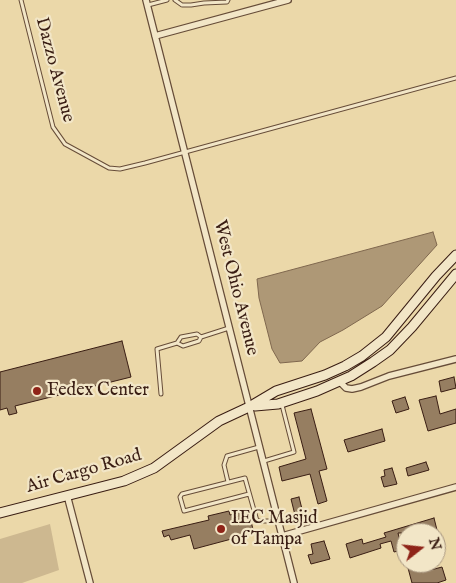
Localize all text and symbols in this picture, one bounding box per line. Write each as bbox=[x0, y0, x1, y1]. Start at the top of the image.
street label: Dazzo Avenue bbox=[30, 15, 78, 125]
street label: West Ohio Avenue bbox=[208, 218, 262, 358]
place label: Fedex Center bbox=[47, 380, 149, 402]
marker: Fedex Center bbox=[31, 385, 43, 397]
street label: Air Cargo Road bbox=[24, 445, 144, 499]
place label: IEC Masjid of Tampa bbox=[231, 508, 318, 550]
marker: IEC Masjid of Tampa bbox=[215, 523, 227, 535]
north arrow bbox=[396, 523, 446, 573]
text: N bbox=[424, 536, 445, 552]

